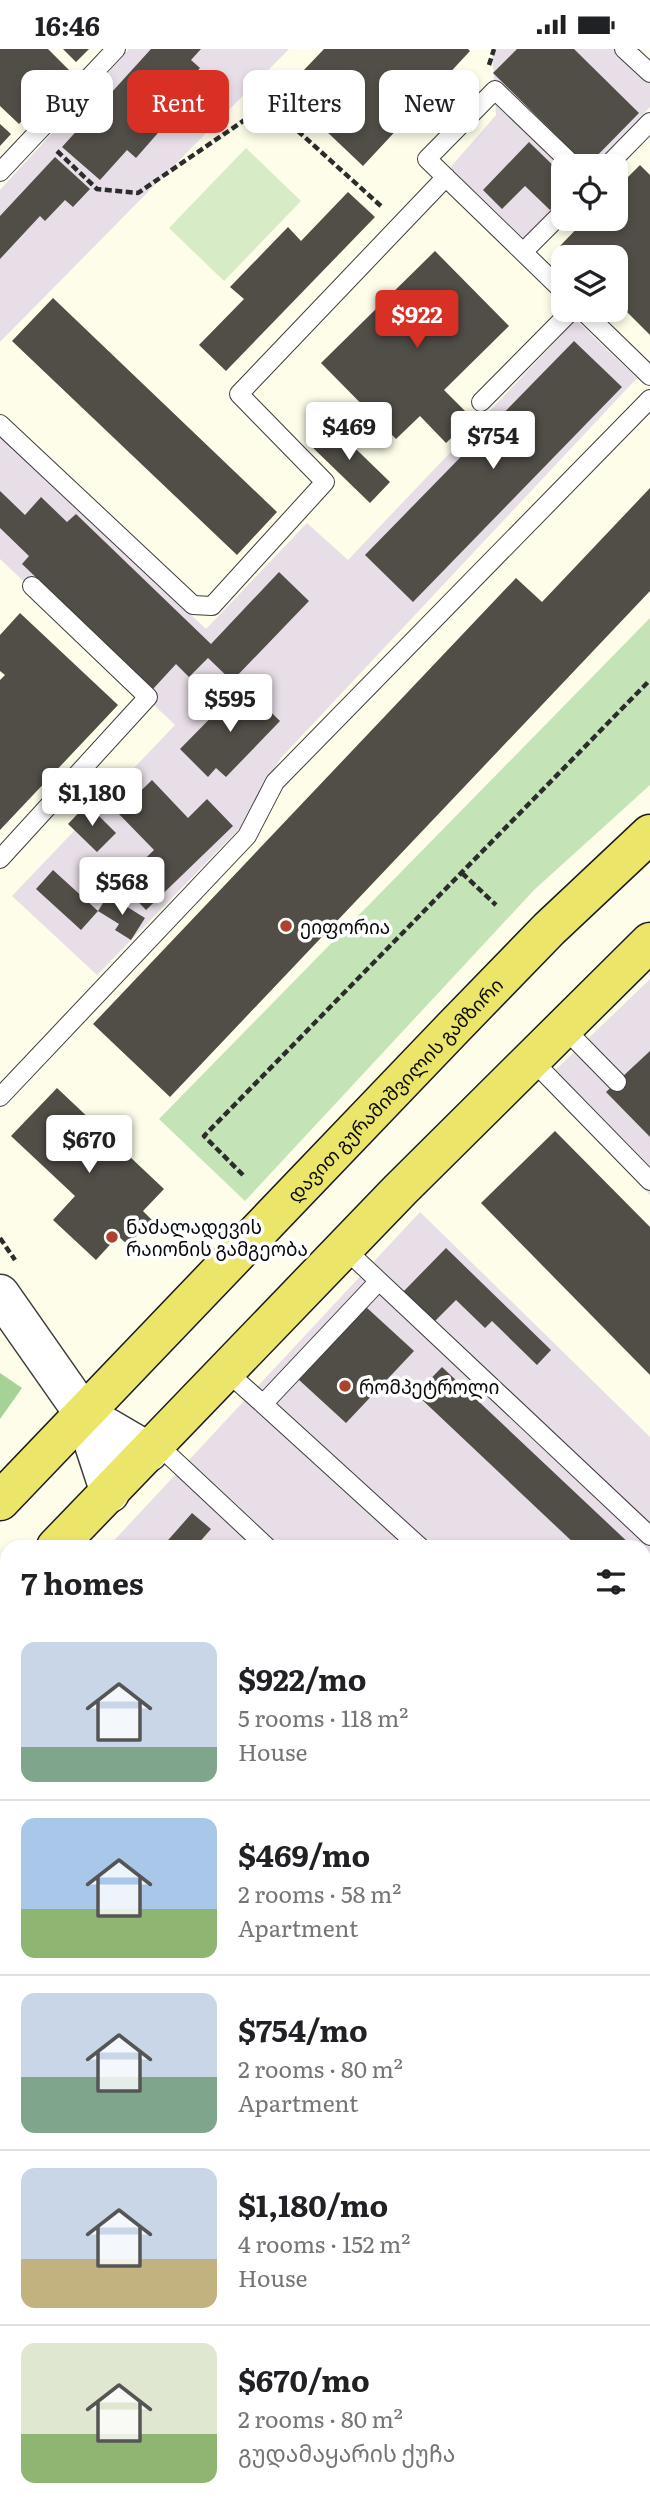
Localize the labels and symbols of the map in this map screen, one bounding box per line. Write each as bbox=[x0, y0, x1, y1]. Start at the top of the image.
pin: $922 bbox=[376, 291, 458, 350]
pin: $469 bbox=[308, 403, 390, 462]
pin: $754 bbox=[452, 411, 534, 471]
pin: $595 bbox=[189, 675, 271, 734]
pin: $1,180 bbox=[35, 769, 149, 828]
pin: $568 bbox=[81, 857, 163, 917]
place label: ეიფორია bbox=[300, 912, 390, 940]
marker: ეიფორია bbox=[278, 918, 294, 934]
street label: დავით გურამიშვილის გამზირი bbox=[280, 971, 509, 1208]
pin: $670 bbox=[48, 1115, 130, 1175]
place label: ნაძალადევის რაიონის გამგეობა bbox=[126, 1212, 308, 1262]
marker: ნაძალადევის რაიონის გამგეობა bbox=[104, 1229, 120, 1245]
place label: რომპეტროლი bbox=[359, 1372, 499, 1400]
marker: რომპეტროლი bbox=[337, 1378, 353, 1394]

